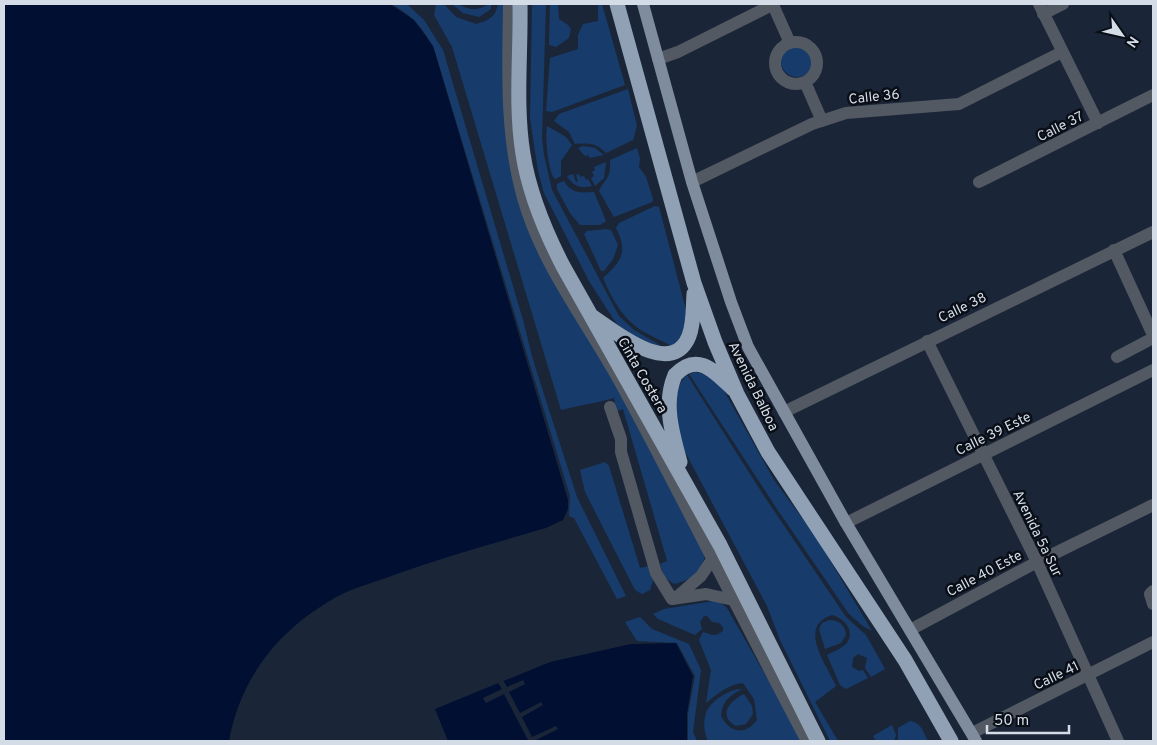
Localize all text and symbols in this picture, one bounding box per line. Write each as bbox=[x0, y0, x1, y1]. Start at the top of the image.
north arrow bbox=[1097, 10, 1147, 60]
text: N bbox=[1122, 33, 1141, 50]
street label: Calle 36 bbox=[848, 86, 901, 109]
street label: Calle 37 bbox=[1034, 108, 1087, 146]
street label: Calle 38 bbox=[936, 289, 990, 327]
street label: Cinta Costera bbox=[613, 335, 670, 417]
street label: Avenida Balboa bbox=[724, 339, 782, 434]
street label: Calle 39 Este bbox=[953, 409, 1034, 460]
street label: Avenida 5a Sur bbox=[1008, 487, 1065, 580]
street label: Calle 40 Este bbox=[944, 547, 1025, 601]
street label: Calle 41 bbox=[1031, 658, 1082, 695]
scale bar bbox=[987, 702, 1070, 734]
text: 50 m bbox=[994, 712, 1029, 731]

